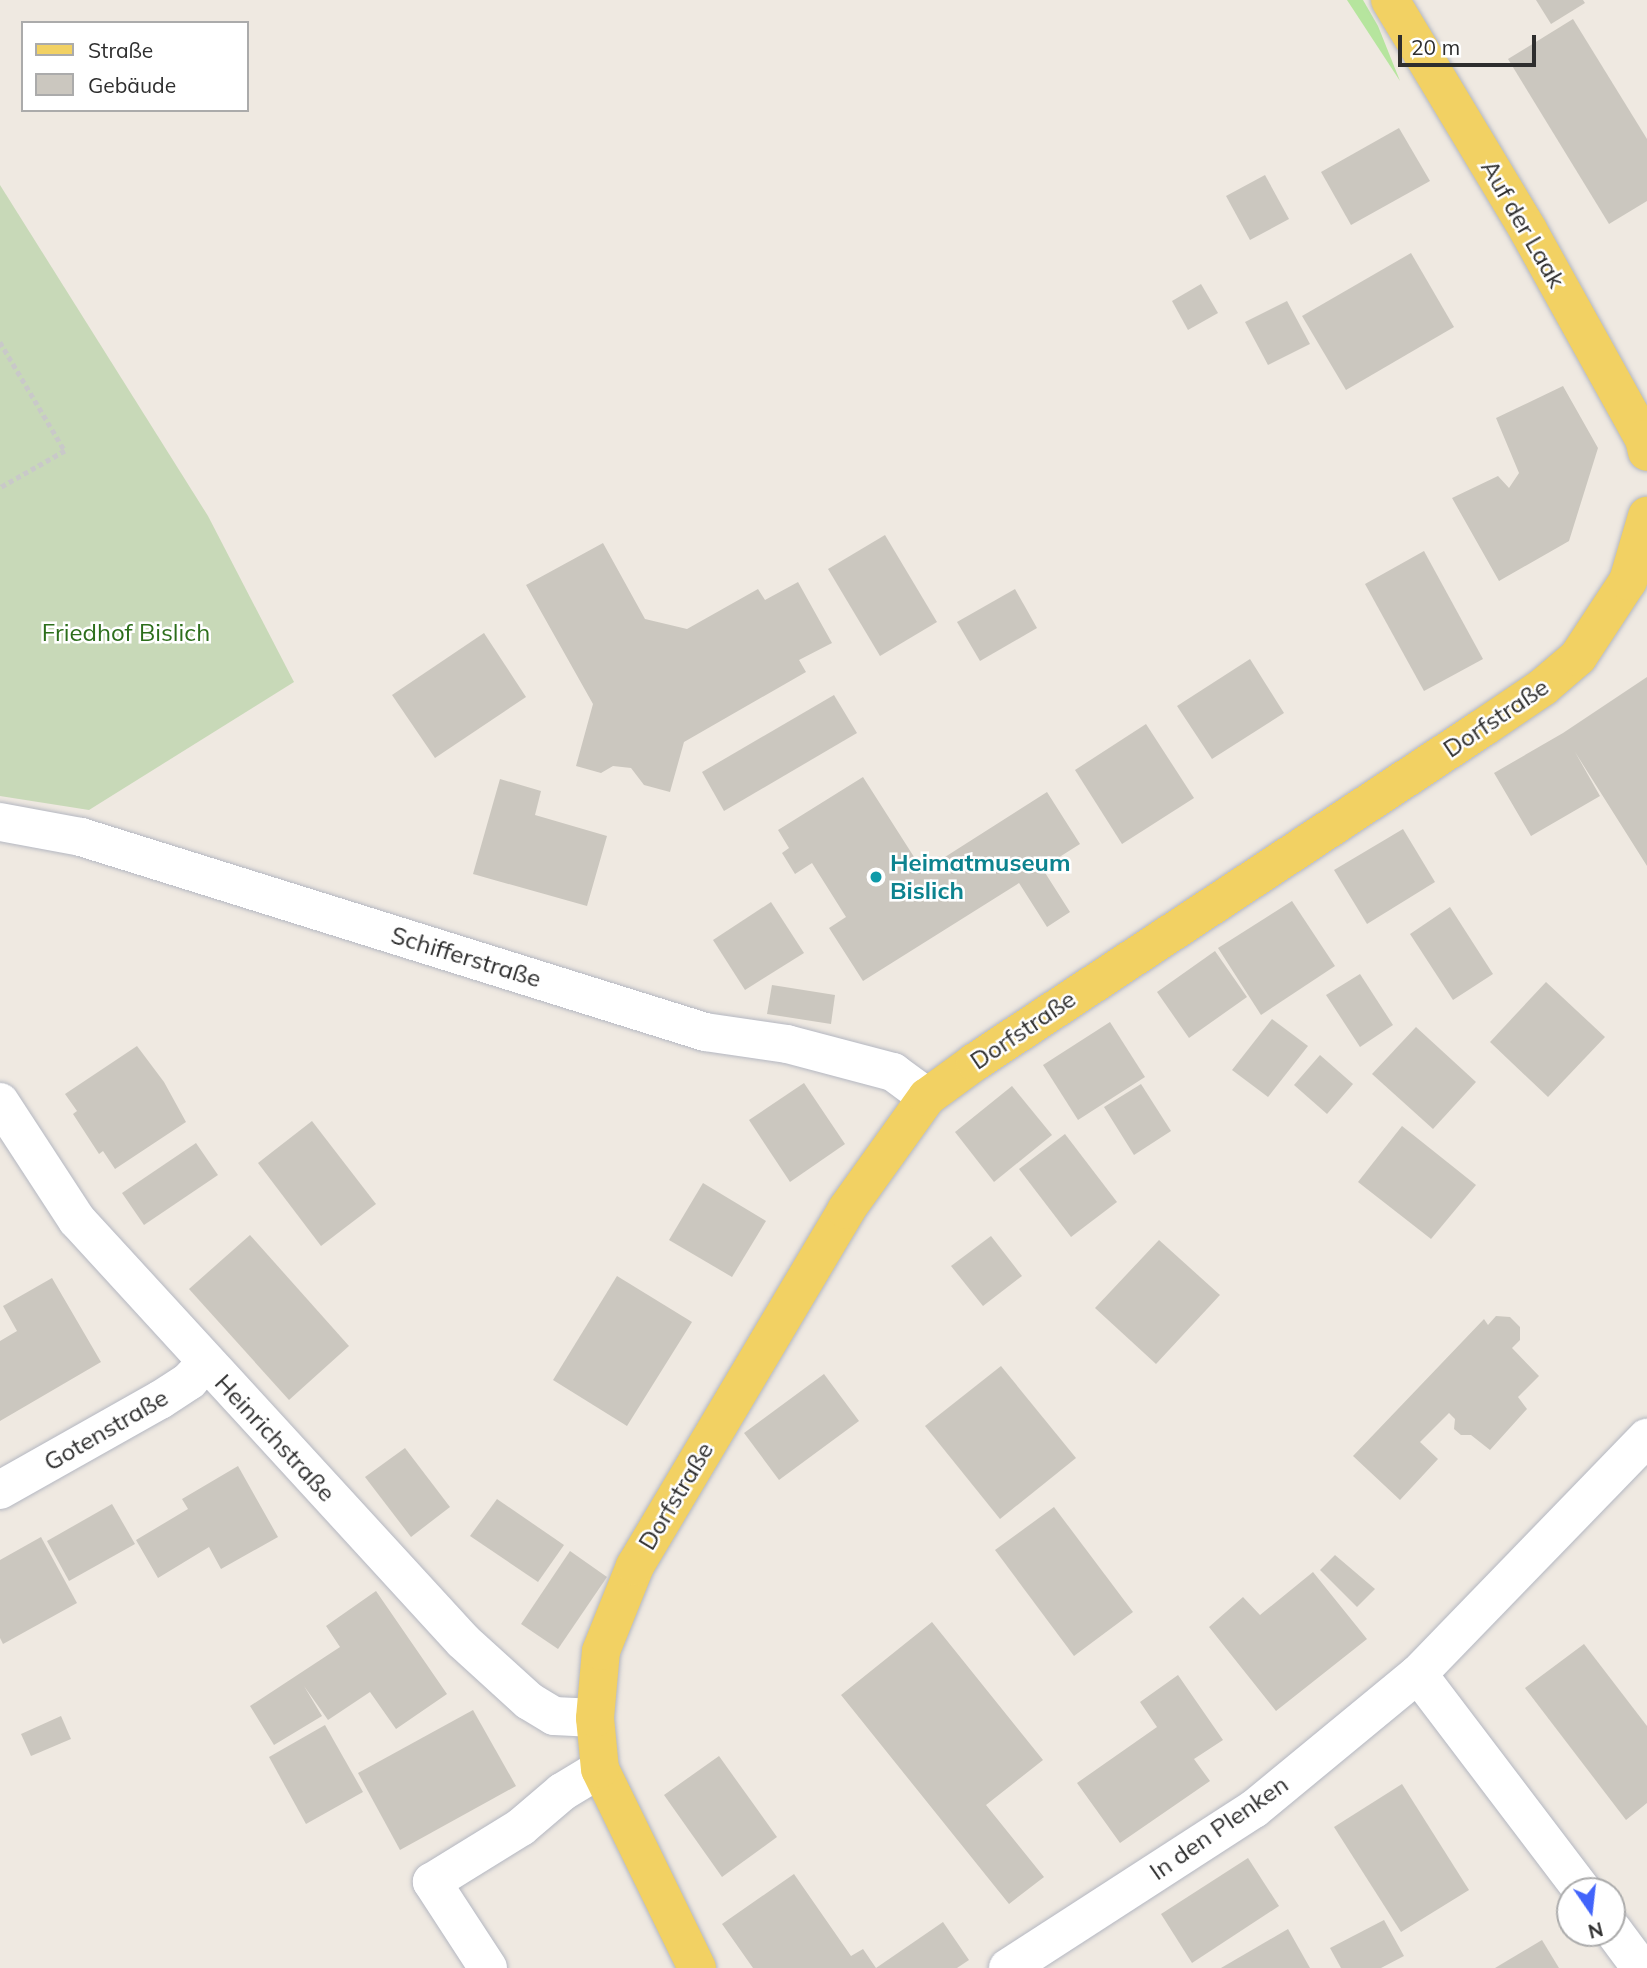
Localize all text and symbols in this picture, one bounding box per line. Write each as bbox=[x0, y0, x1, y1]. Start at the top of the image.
legend bbox=[21, 21, 248, 112]
scale bar bbox=[1402, 21, 1540, 65]
text: 20 m bbox=[1411, 34, 1460, 60]
text: Straße bbox=[88, 37, 153, 63]
text: Gebäude bbox=[88, 72, 176, 98]
street label: Auf der Laak bbox=[1475, 155, 1571, 293]
park label: Friedhof Bislich bbox=[42, 619, 210, 647]
street label: Dorfstraße bbox=[1438, 672, 1554, 764]
place label: Heimatmuseum Bislich bbox=[890, 849, 1070, 905]
marker: Heimatmuseum Bislich bbox=[868, 869, 884, 885]
street label: Schifferstraße bbox=[388, 921, 544, 993]
street label: Dorfstraße bbox=[965, 984, 1081, 1076]
street label: Heinrichstraße bbox=[209, 1369, 341, 1507]
street label: Gotenstraße bbox=[39, 1383, 173, 1477]
street label: Dorfstraße bbox=[633, 1437, 719, 1555]
street label: In den Plenken bbox=[1144, 1770, 1294, 1886]
north arrow bbox=[1556, 1877, 1626, 1947]
text: N bbox=[1586, 1917, 1605, 1944]

